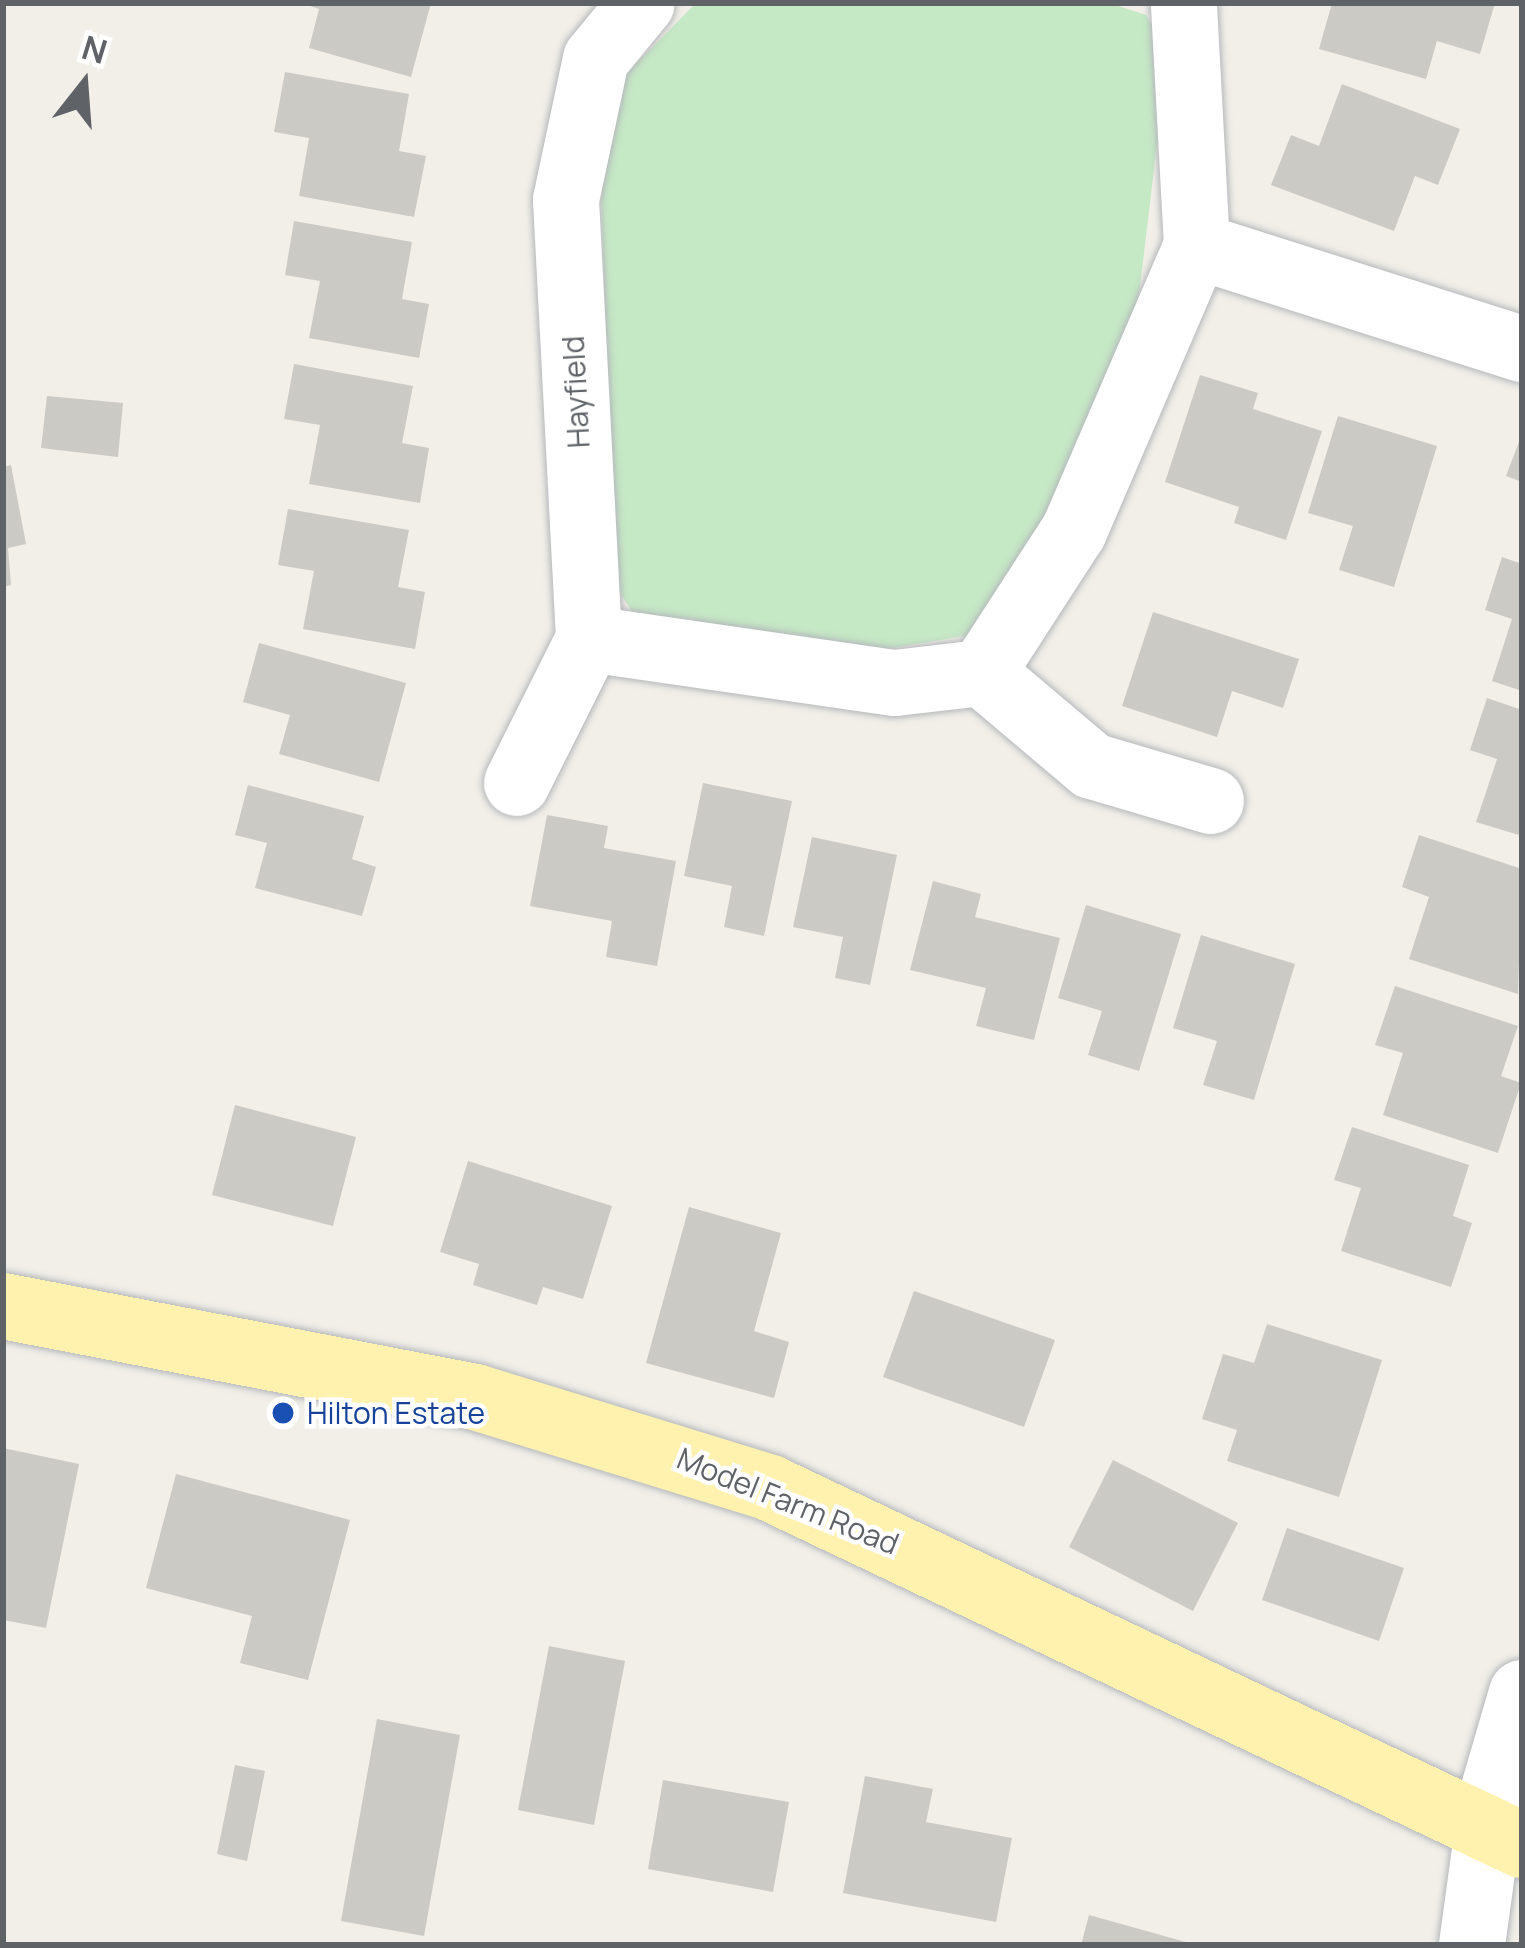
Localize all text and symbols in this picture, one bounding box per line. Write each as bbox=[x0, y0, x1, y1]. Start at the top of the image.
north arrow bbox=[24, 24, 144, 144]
text: N bbox=[77, 24, 113, 74]
street label: Hayfield bbox=[555, 335, 597, 449]
place label: Hilton Estate bbox=[307, 1395, 485, 1431]
marker: Hilton Estate bbox=[270, 1400, 296, 1426]
street label: Model Farm Road bbox=[672, 1440, 904, 1562]

